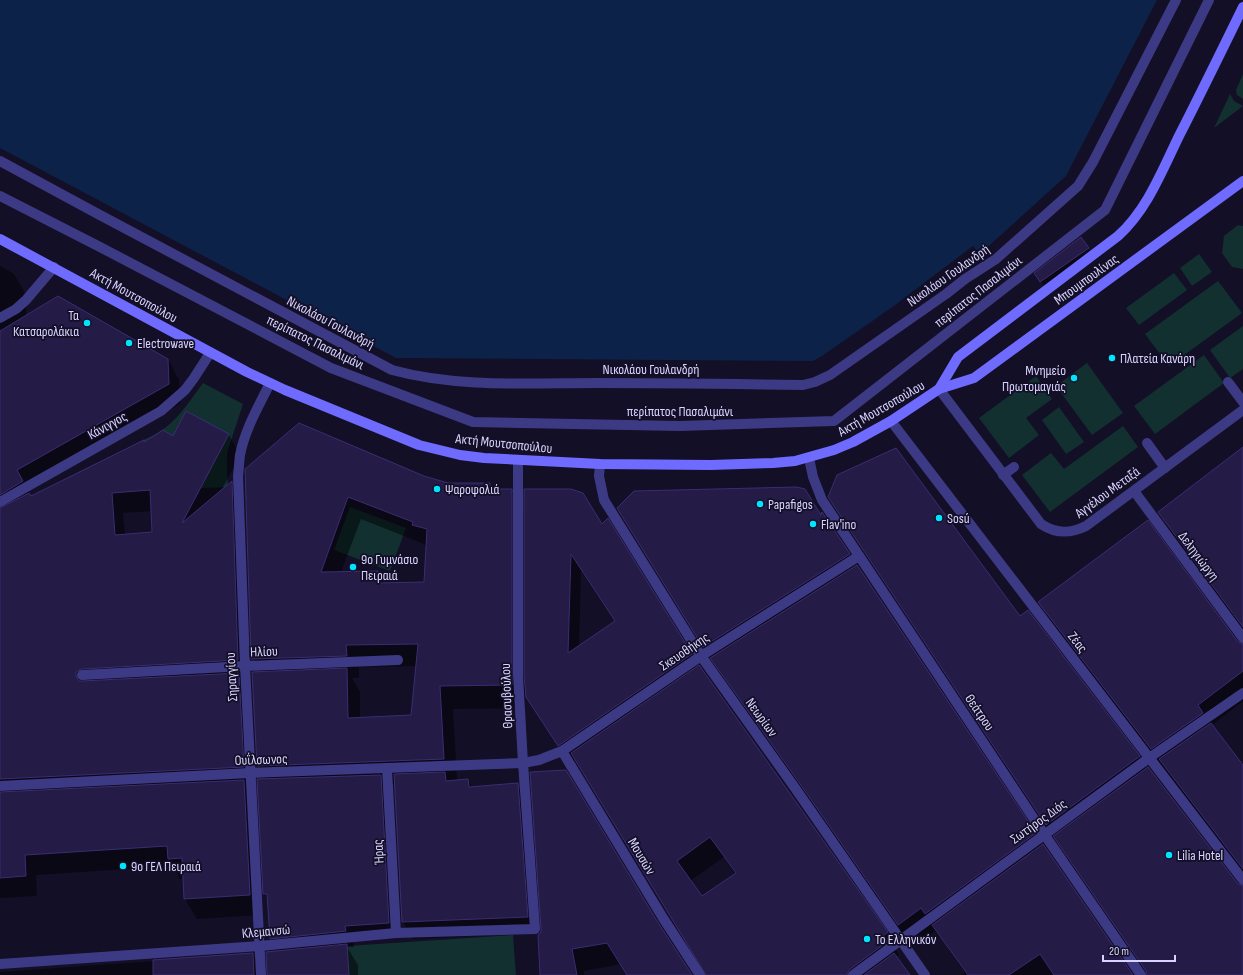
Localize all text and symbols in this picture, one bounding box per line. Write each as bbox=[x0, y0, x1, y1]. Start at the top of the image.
street label: Νικολάου Γουλανδρή bbox=[904, 241, 993, 310]
street label: Μπουμπουλίνας bbox=[1051, 250, 1122, 309]
street label: περίπατος Πασαλιμάνι bbox=[931, 252, 1026, 331]
street label: Ακτή Μουτσοπούλου bbox=[86, 264, 181, 327]
street label: Νικολάου Γουλανδρή bbox=[284, 292, 378, 353]
place label: Τα Κατσαρολάκια bbox=[13, 307, 79, 340]
street label: περίπατος Πασαλιμάνι bbox=[264, 311, 368, 374]
marker: Τα Κατσαρολάκια bbox=[82, 318, 92, 328]
place label: Electrowave bbox=[137, 335, 194, 352]
marker: Electrowave bbox=[124, 338, 134, 348]
place label: Πλατεία Κανάρη bbox=[1120, 350, 1195, 367]
marker: Πλατεία Κανάρη bbox=[1107, 353, 1117, 363]
street label: Νικολάου Γουλανδρή bbox=[603, 361, 699, 378]
place label: Μνημείο Πρωτομαγιάς bbox=[1002, 362, 1066, 395]
marker: Μνημείο Πρωτομαγιάς bbox=[1069, 373, 1079, 383]
street label: Ακτή Μουτσοπούλου bbox=[834, 377, 928, 441]
street label: περίπατος Πασαλιμάνι bbox=[627, 403, 734, 420]
street label: Κάνιγγος bbox=[85, 408, 130, 443]
street label: Ακτή Μουτσοπούλου bbox=[454, 430, 553, 457]
street label: Αγγέλου Μεταξά bbox=[1071, 463, 1143, 522]
place label: Ψαροφολιά bbox=[445, 481, 500, 498]
marker: Ψαροφολιά bbox=[432, 484, 442, 494]
place label: Papafigos bbox=[768, 496, 813, 513]
marker: Papafigos bbox=[755, 499, 765, 509]
place label: Sosú bbox=[947, 510, 970, 527]
marker: Sosú bbox=[934, 513, 944, 523]
place label: Flav'ino bbox=[821, 516, 856, 533]
marker: Flav'ino bbox=[808, 519, 818, 529]
street label: Δεληγιώργη bbox=[1174, 528, 1223, 584]
place label: 9ο Γυμνάσιο Πειραιά bbox=[361, 551, 419, 584]
marker: 9ο Γυμνάσιο Πειραιά bbox=[348, 562, 358, 572]
street label: Ζέας bbox=[1064, 628, 1091, 656]
street label: Σκευοθήκης bbox=[656, 629, 712, 674]
street label: Ηλίου bbox=[250, 643, 278, 660]
street label: Σηραγγίου bbox=[222, 652, 241, 702]
street label: Θρασυβούλου bbox=[497, 663, 516, 729]
street label: Θεάτρου bbox=[961, 691, 998, 734]
street label: Νεωρίων bbox=[742, 695, 782, 740]
street label: Ουΐλσωνος bbox=[234, 750, 288, 769]
street label: Σωτήρος Διός bbox=[1007, 795, 1070, 848]
street label: Μουσών bbox=[624, 835, 659, 878]
street label: Ήρας bbox=[369, 839, 388, 866]
place label: Lilia Hotel bbox=[1177, 847, 1223, 864]
marker: Lilia Hotel bbox=[1164, 850, 1174, 860]
place label: 9ο ΓΕΛ Πειραιά bbox=[131, 858, 201, 875]
marker: 9ο ΓΕΛ Πειραιά bbox=[118, 861, 128, 871]
street label: Κλεμανσώ bbox=[241, 921, 291, 942]
place label: Το Ελληνικόν bbox=[875, 931, 937, 948]
marker: Το Ελληνικόν bbox=[862, 934, 872, 944]
scale bar bbox=[1103, 937, 1175, 963]
text: 20 m bbox=[1109, 944, 1129, 959]

